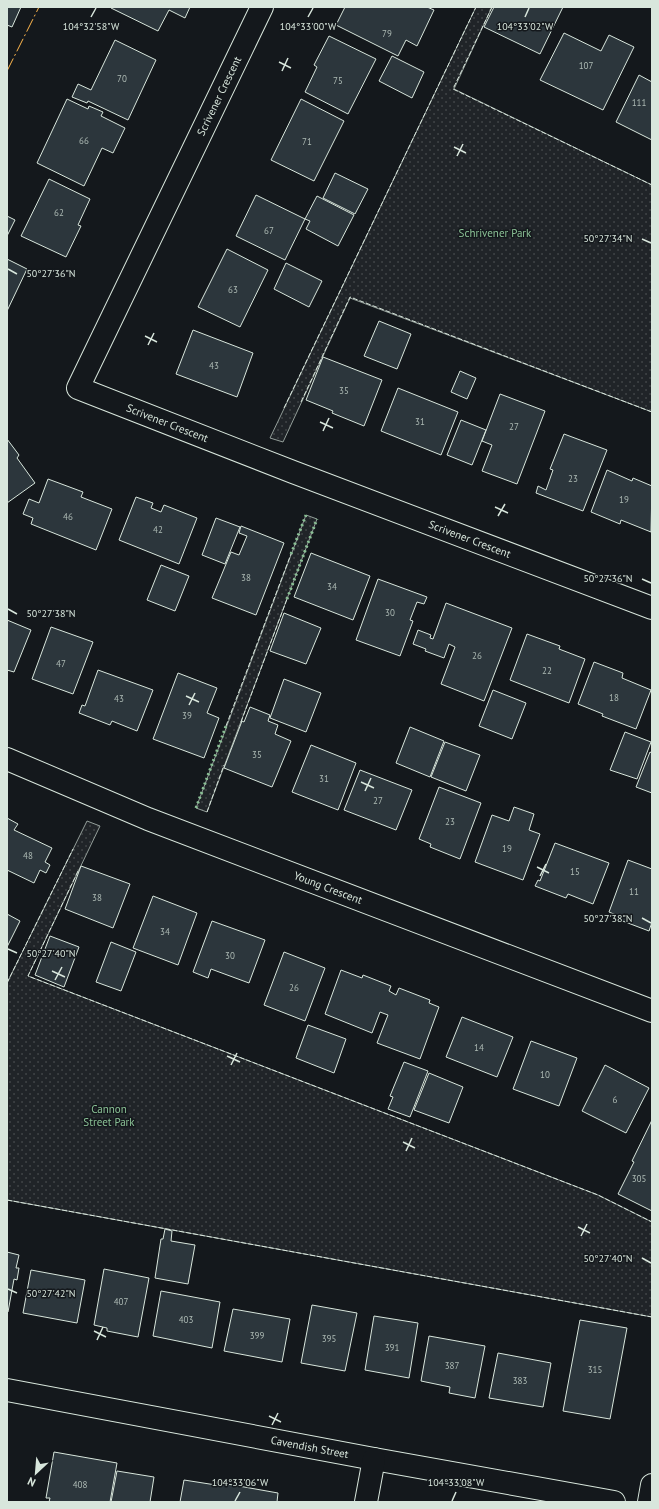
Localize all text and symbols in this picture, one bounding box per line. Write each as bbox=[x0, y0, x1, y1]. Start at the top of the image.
text: 104°32'58"W bbox=[63, 20, 120, 33]
text: 104°33'00"W bbox=[280, 20, 337, 33]
text: 104°33'02"W bbox=[497, 20, 554, 33]
house number: 79 bbox=[382, 28, 392, 39]
street label: Scrivener Crescent bbox=[194, 54, 244, 138]
house number: 107 bbox=[579, 60, 593, 71]
house number: 70 bbox=[117, 73, 127, 84]
house number: 75 bbox=[333, 75, 343, 86]
house number: 111 bbox=[632, 97, 646, 108]
house number: 66 bbox=[79, 135, 89, 146]
house number: 71 bbox=[302, 136, 312, 147]
house number: 62 bbox=[54, 207, 64, 218]
house number: 67 bbox=[264, 225, 274, 236]
park label: Schrivener Park bbox=[459, 226, 532, 240]
text: 50°27'34"N bbox=[583, 232, 633, 245]
text: 50°27'36"N bbox=[26, 267, 76, 280]
house number: 63 bbox=[228, 284, 238, 295]
house number: 43 bbox=[209, 360, 219, 371]
house number: 35 bbox=[339, 385, 349, 396]
street label: Scrivener Crescent bbox=[124, 401, 211, 445]
house number: 31 bbox=[415, 416, 425, 427]
house number: 27 bbox=[509, 421, 519, 432]
house number: 23 bbox=[568, 473, 578, 484]
house number: 19 bbox=[619, 494, 629, 505]
house number: 46 bbox=[63, 511, 73, 522]
street label: Scrivener Crescent bbox=[427, 517, 513, 561]
house number: 42 bbox=[153, 524, 163, 535]
house number: 38 bbox=[241, 572, 251, 583]
text: 50°27'36"N bbox=[583, 572, 633, 585]
house number: 34 bbox=[327, 581, 337, 592]
text: 50°27'38"N bbox=[26, 607, 76, 620]
house number: 30 bbox=[385, 607, 395, 618]
house number: 26 bbox=[472, 650, 482, 661]
house number: 47 bbox=[56, 658, 66, 669]
house number: 22 bbox=[542, 665, 552, 676]
house number: 18 bbox=[609, 692, 619, 703]
house number: 43 bbox=[114, 693, 124, 704]
house number: 39 bbox=[182, 710, 192, 721]
house number: 35 bbox=[252, 749, 262, 760]
house number: 31 bbox=[319, 773, 329, 784]
house number: 27 bbox=[373, 795, 383, 806]
house number: 23 bbox=[445, 816, 455, 827]
house number: 19 bbox=[502, 843, 512, 854]
house number: 48 bbox=[23, 850, 33, 861]
house number: 15 bbox=[570, 866, 580, 877]
street label: Young Crescent bbox=[292, 868, 365, 907]
house number: 11 bbox=[629, 886, 639, 897]
house number: 38 bbox=[92, 892, 102, 903]
text: 50°27'38"N bbox=[583, 912, 633, 925]
house number: 34 bbox=[160, 926, 170, 937]
text: 50°27'40"N bbox=[26, 947, 76, 960]
house number: 30 bbox=[225, 950, 235, 961]
house number: 26 bbox=[289, 982, 299, 993]
house number: 14 bbox=[474, 1042, 484, 1053]
house number: 10 bbox=[540, 1069, 550, 1080]
house number: 6 bbox=[613, 1094, 618, 1105]
park label: Cannon Street Park bbox=[83, 1102, 135, 1129]
house number: 305 bbox=[632, 1173, 646, 1184]
text: 50°27'40"N bbox=[583, 1252, 633, 1265]
text: 50°27'42"N bbox=[26, 1287, 76, 1300]
house number: 407 bbox=[114, 1296, 128, 1307]
house number: 403 bbox=[179, 1314, 193, 1325]
house number: 399 bbox=[250, 1330, 264, 1341]
house number: 395 bbox=[322, 1333, 336, 1344]
house number: 391 bbox=[385, 1342, 399, 1353]
house number: 387 bbox=[445, 1360, 459, 1371]
house number: 315 bbox=[588, 1364, 602, 1375]
house number: 383 bbox=[513, 1375, 527, 1386]
street label: Cavendish Street bbox=[270, 1433, 350, 1461]
north arrow bbox=[16, 1453, 56, 1493]
text: N bbox=[25, 1474, 38, 1490]
text: 104°33'06"W bbox=[212, 1476, 269, 1489]
text: 104°33'08"W bbox=[428, 1476, 485, 1489]
house number: 408 bbox=[73, 1479, 87, 1490]

